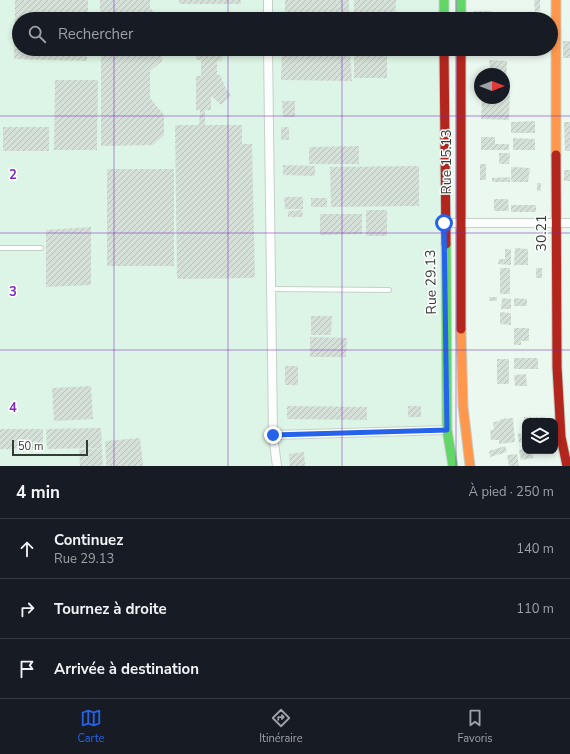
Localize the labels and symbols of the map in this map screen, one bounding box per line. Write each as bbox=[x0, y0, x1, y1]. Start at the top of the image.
north arrow bbox=[474, 68, 510, 104]
street label: Rue 15.13 bbox=[437, 129, 456, 195]
text: 2 bbox=[9, 166, 17, 184]
route start bbox=[435, 214, 453, 232]
street label: 30.21 bbox=[532, 215, 551, 251]
street label: Rue 29.13 bbox=[421, 249, 441, 315]
text: 3 bbox=[9, 283, 17, 301]
text: 4 bbox=[9, 399, 17, 417]
route end bbox=[264, 426, 282, 444]
scale bar bbox=[12, 438, 88, 457]

